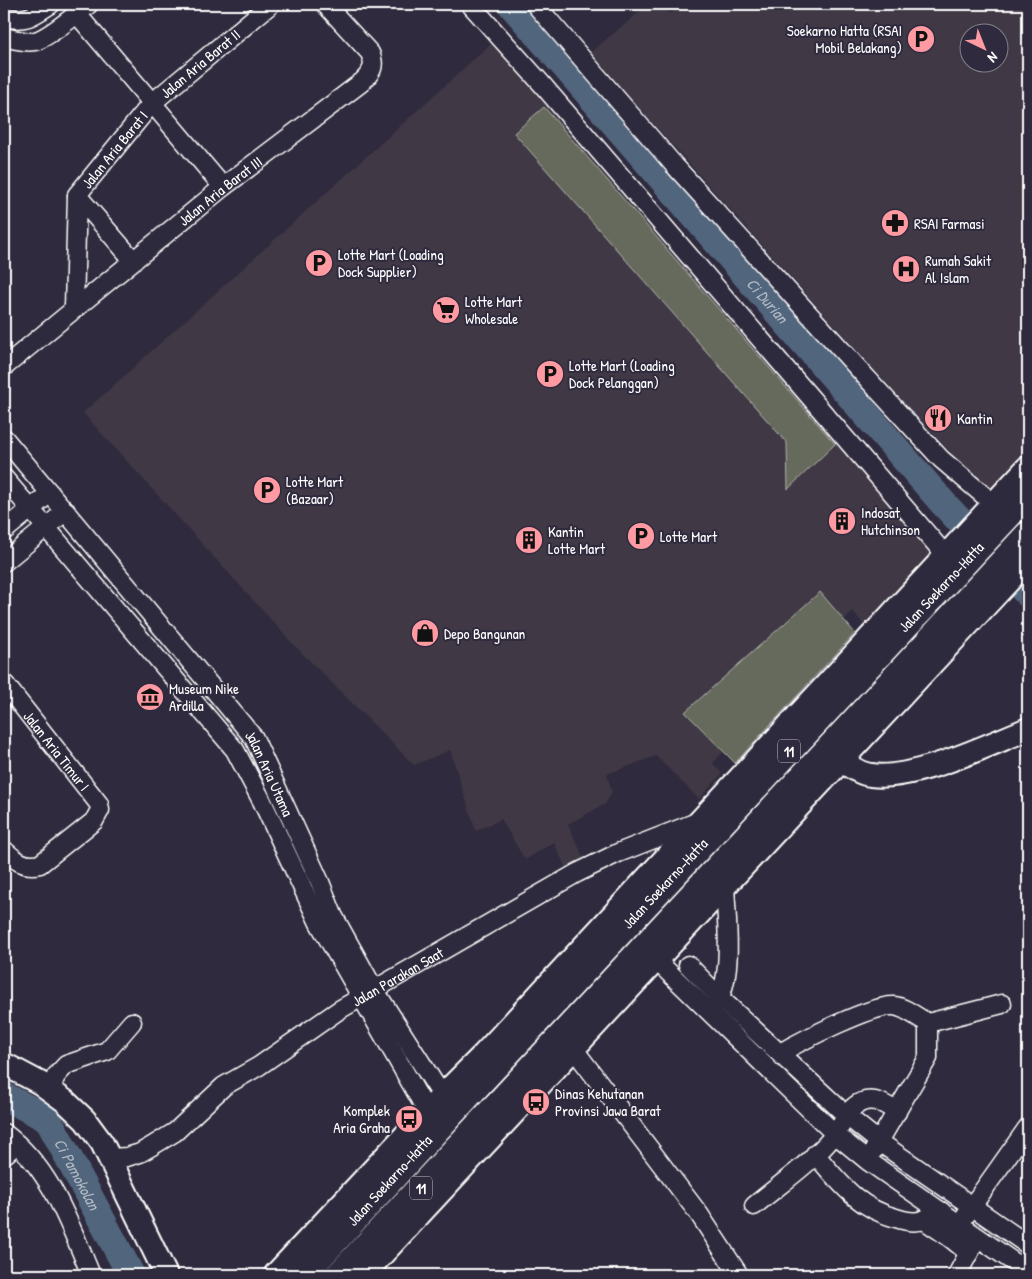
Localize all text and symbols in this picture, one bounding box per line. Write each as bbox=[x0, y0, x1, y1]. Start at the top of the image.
place label: Soekarno Hatta (RSAI Mobil Belakang) bbox=[787, 20, 902, 58]
north arrow bbox=[960, 22, 1010, 72]
street label: Jalan Aria Barat II bbox=[155, 24, 244, 103]
parking icon: Soekarno Hatta (RSAI Mobil Belakang) bbox=[906, 24, 936, 54]
text: N bbox=[984, 48, 1002, 68]
street label: Jalan Aria Barat I bbox=[76, 106, 152, 193]
street label: Jalan Aria Barat III bbox=[174, 151, 266, 230]
pharmacy icon: RSAI Farmasi bbox=[880, 208, 910, 238]
place label: RSAI Farmasi bbox=[914, 213, 985, 234]
place label: Lotte Mart (Loading Dock Supplier) bbox=[338, 244, 444, 282]
parking icon: Lotte Mart (Loading Dock Supplier) bbox=[304, 248, 334, 278]
place label: Rumah Sakit Al Islam bbox=[925, 250, 992, 288]
hospital icon: Rumah Sakit Al Islam bbox=[891, 254, 921, 284]
water label: Ci Durian bbox=[742, 273, 795, 329]
place label: Lotte Mart Wholesale bbox=[465, 291, 523, 329]
supermarket icon: Lotte Mart Wholesale bbox=[431, 295, 461, 325]
place label: Lotte Mart (Loading Dock Pelanggan) bbox=[569, 355, 675, 393]
parking icon: Lotte Mart (Loading Dock Pelanggan) bbox=[535, 359, 565, 389]
restaurant icon: Kantin bbox=[923, 403, 953, 433]
place label: Kantin bbox=[957, 408, 993, 429]
place label: Lotte Mart (Bazaar) bbox=[286, 471, 344, 509]
parking icon: Lotte Mart (Bazaar) bbox=[252, 475, 282, 505]
place label: Indosat Hutchinson bbox=[861, 502, 920, 540]
building icon: Indosat Hutchinson bbox=[827, 506, 857, 536]
place label: Kantin Lotte Mart bbox=[548, 521, 606, 559]
parking icon: Lotte Mart bbox=[626, 521, 656, 551]
building icon: Kantin Lotte Mart bbox=[514, 525, 544, 555]
place label: Lotte Mart bbox=[660, 526, 718, 547]
street label: Jalan Soekarno-Hatta bbox=[893, 537, 988, 636]
shop icon: Depo Bangunan bbox=[410, 618, 440, 648]
place label: Depo Bangunan bbox=[444, 623, 526, 644]
place label: Museum Nike Ardilla bbox=[169, 678, 239, 716]
museum icon: Museum Nike Ardilla bbox=[135, 682, 165, 712]
street label: Jalan Aria Timur I bbox=[19, 706, 95, 795]
street label: Jalan Aria Utama bbox=[241, 725, 299, 820]
road number: 11 bbox=[778, 739, 800, 762]
street label: Jalan Soekarno-Hatta bbox=[617, 833, 712, 933]
street label: Jalan Parakan Saat bbox=[348, 941, 448, 1011]
place label: Dinas Kehutanan Provinsi Jawa Barat bbox=[555, 1083, 662, 1121]
bus stop icon: Dinas Kehutanan Provinsi Jawa Barat bbox=[521, 1087, 551, 1117]
place label: Komplek Aria Graha bbox=[333, 1100, 390, 1138]
bus stop icon: Komplek Aria Graha bbox=[394, 1104, 424, 1134]
street label: Jalan Soekarno-Hatta bbox=[342, 1130, 436, 1230]
water label: Ci Pamokolan bbox=[49, 1134, 106, 1215]
road number: 11 bbox=[410, 1176, 432, 1200]

